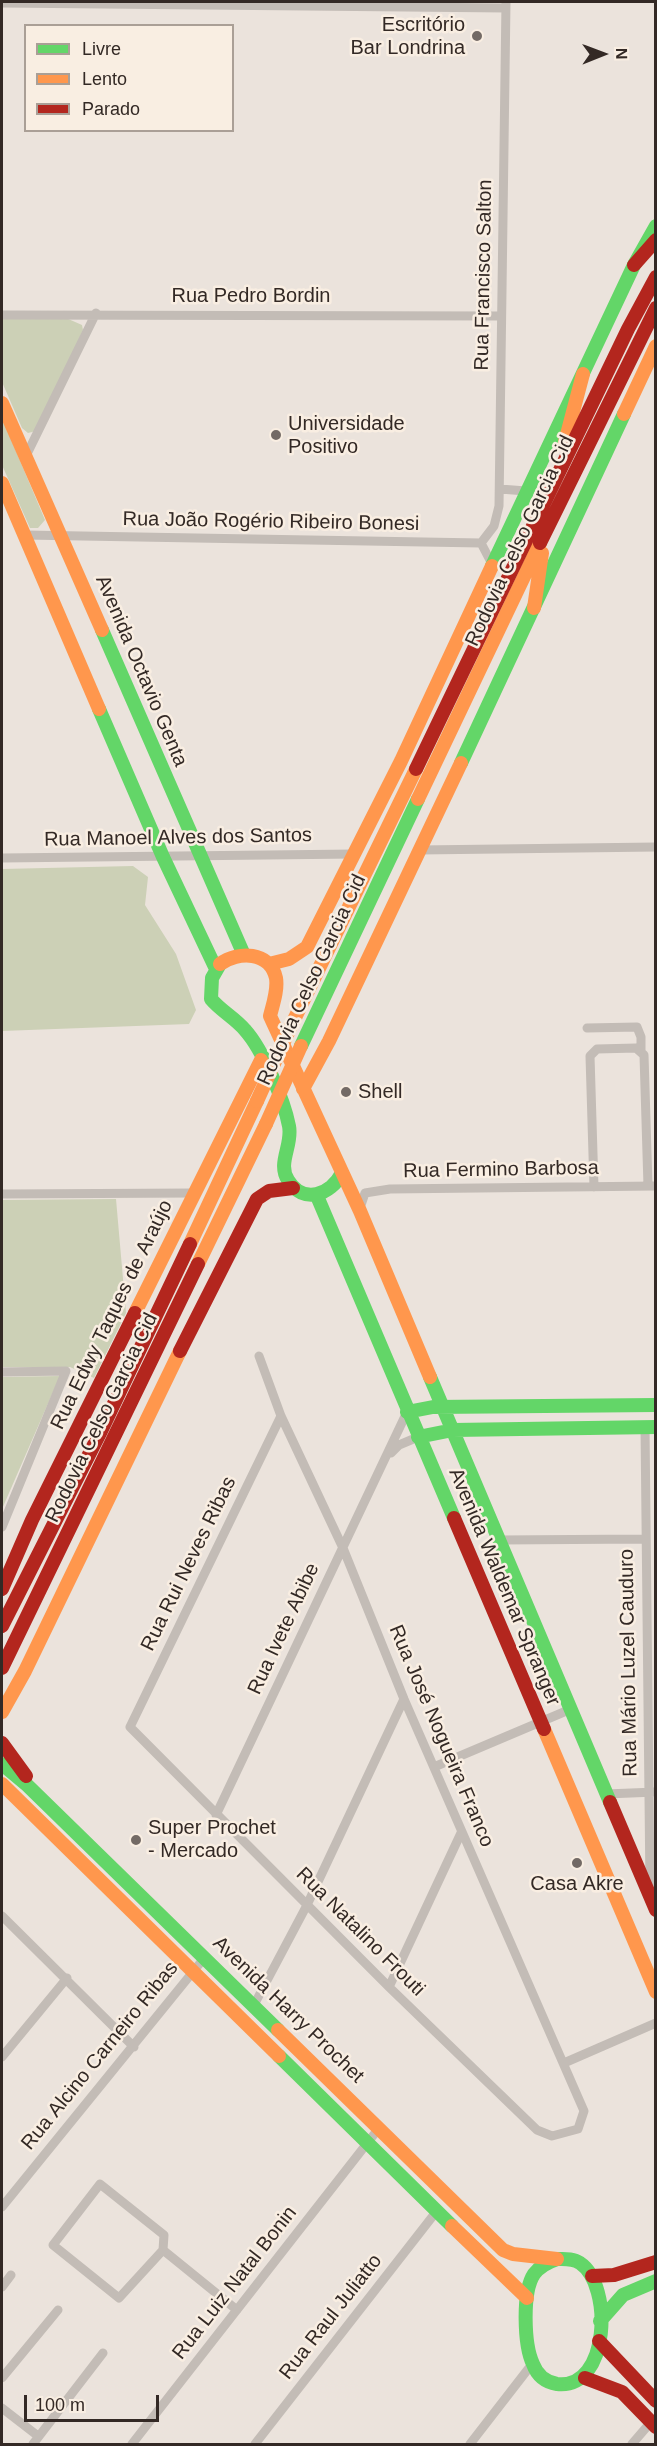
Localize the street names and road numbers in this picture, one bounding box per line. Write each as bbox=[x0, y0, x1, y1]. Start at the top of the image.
street label: Rua Francisco Salton bbox=[470, 179, 498, 371]
street label: Rua Pedro Bordin bbox=[172, 284, 330, 308]
street label: Rodovia Celso Garcia Cid bbox=[461, 432, 579, 650]
street label: Rua João Rogério Ribeiro Bonesi bbox=[122, 507, 420, 537]
street label: Avenida Octavio Genta bbox=[90, 572, 192, 770]
street label: Rua Manoel Alves dos Santos bbox=[44, 824, 312, 852]
street label: Rodovia Celso Garcia Cid bbox=[253, 871, 371, 1089]
street label: Rua Fermino Barbosa bbox=[403, 1156, 599, 1184]
street label: Rua Edwy Taques de Araújo bbox=[46, 1196, 178, 1434]
street label: Rodovia Celso Garcia Cid bbox=[41, 1309, 163, 1527]
street label: Avenida Waldemar Spranger bbox=[443, 1465, 565, 1709]
street label: Rua Rui Neves Ribas bbox=[136, 1473, 242, 1655]
street label: Rua Mário Luzel Cauduro bbox=[615, 1549, 643, 1777]
street label: Rua Ivete Abibe bbox=[243, 1559, 325, 1699]
street label: Rua José Nogueira Franco bbox=[383, 1621, 499, 1851]
street label: Rua Natalino Frouti bbox=[291, 1863, 429, 2001]
street label: Avenida Harry Prochet bbox=[207, 1932, 369, 2088]
street label: Rua Alcino Carneiro Ribas bbox=[17, 1957, 183, 2155]
street label: Rua Luiz Natal Bonin bbox=[168, 2202, 302, 2364]
street label: Rua Raul Juliatto bbox=[275, 2250, 387, 2384]

